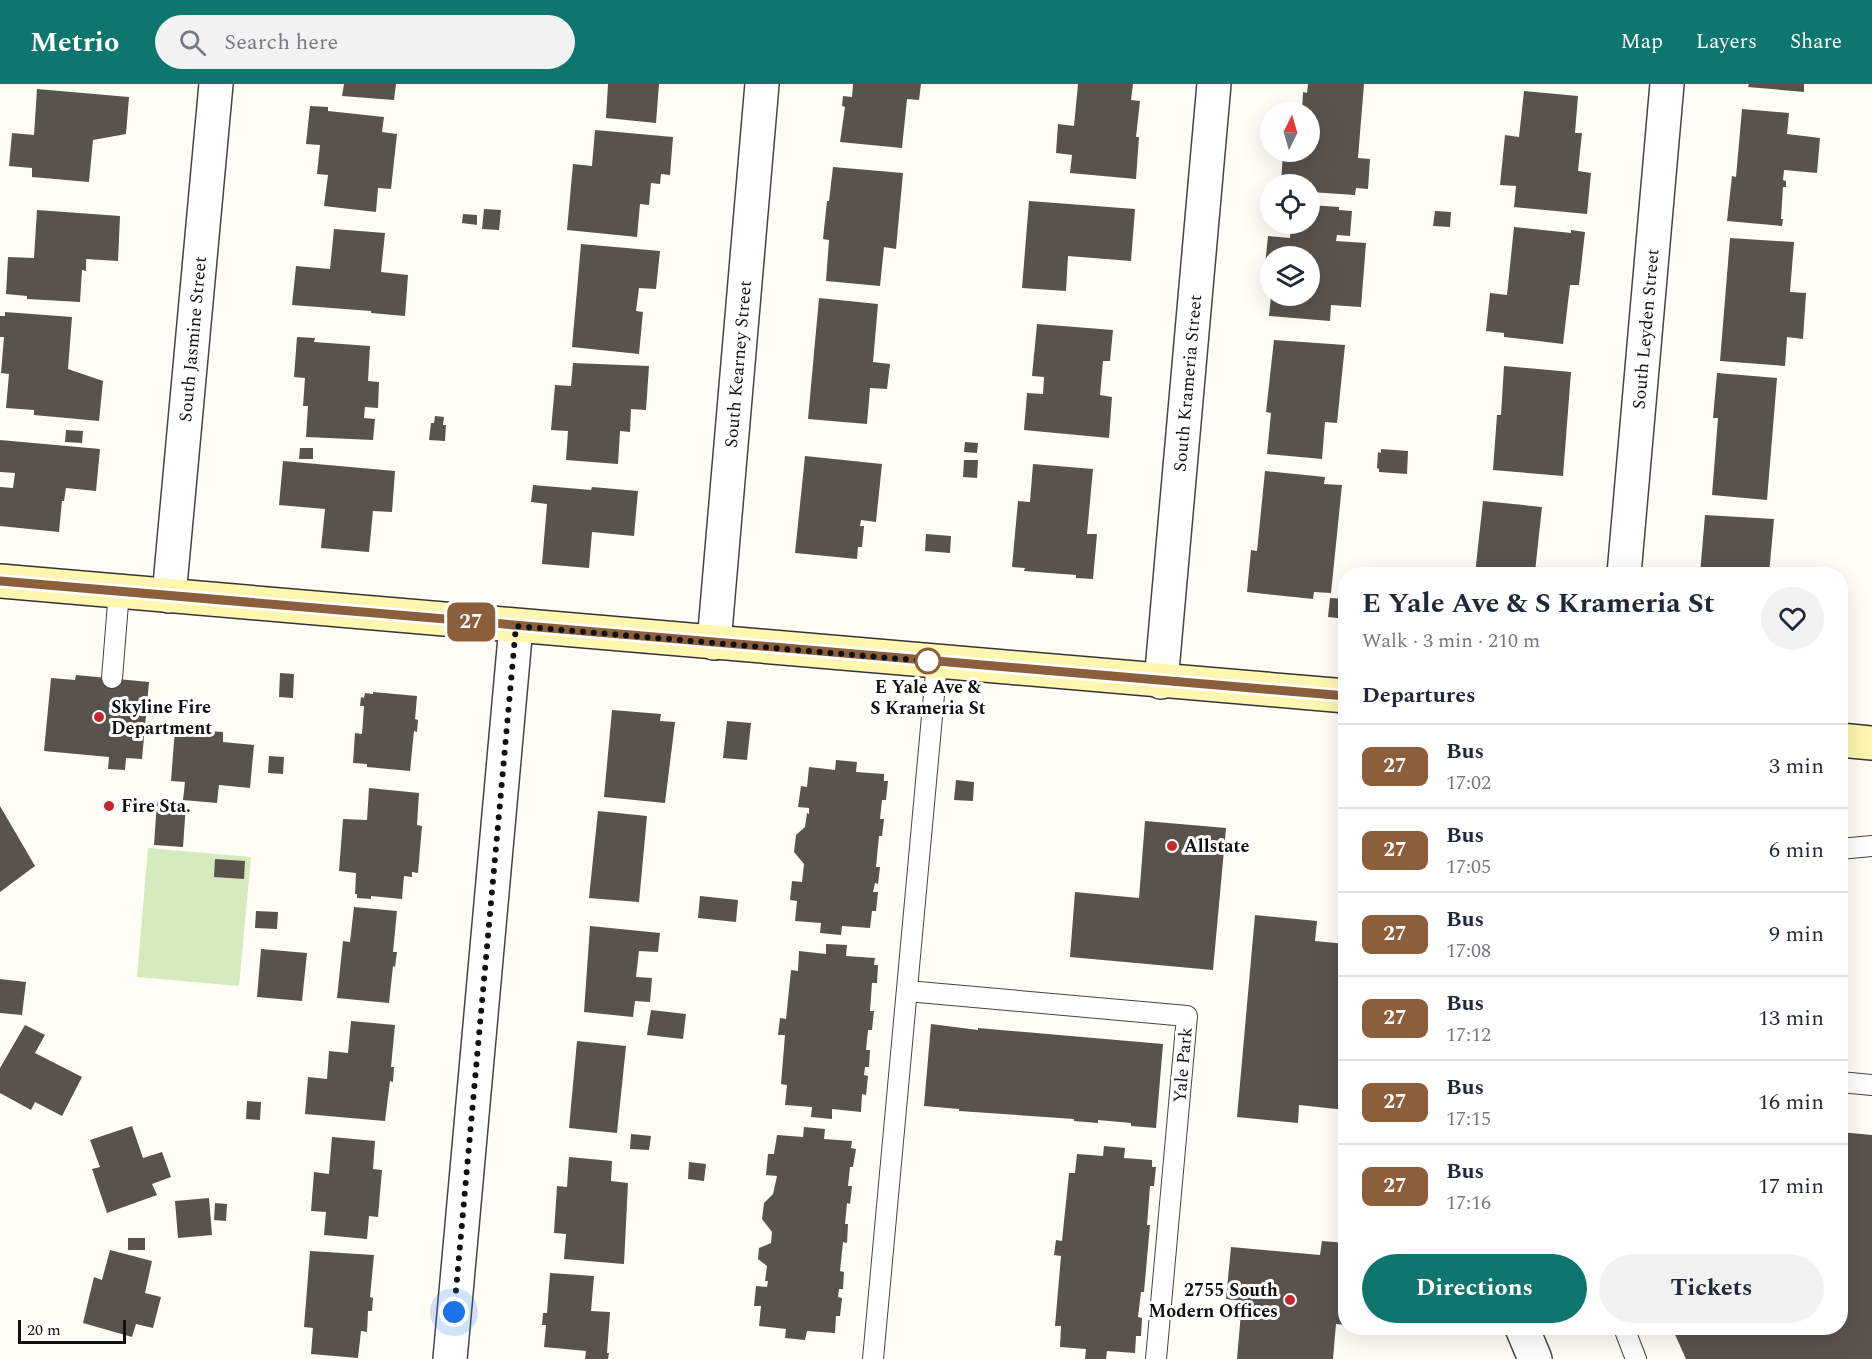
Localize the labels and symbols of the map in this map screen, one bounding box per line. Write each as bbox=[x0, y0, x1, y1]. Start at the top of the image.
north arrow bbox=[1260, 102, 1320, 162]
street label: South Leyden Street bbox=[1625, 248, 1666, 410]
street label: South Jasmine Street bbox=[172, 255, 214, 423]
street label: South Kearney Street bbox=[717, 279, 759, 449]
street label: South Krameria Street bbox=[1166, 293, 1209, 473]
line badge: 27 bbox=[444, 602, 498, 642]
marker: E Yale Ave & S Krameria St bbox=[915, 648, 941, 674]
place label: E Yale Ave & S Krameria St bbox=[870, 674, 986, 722]
place label: Skyline Fire Department bbox=[111, 694, 212, 742]
marker: Skyline Fire Department bbox=[92, 710, 106, 724]
place label: Fire Sta. bbox=[121, 793, 191, 820]
marker: Fire Sta. bbox=[102, 799, 116, 813]
place label: Allstate bbox=[1184, 833, 1249, 860]
marker: Allstate bbox=[1165, 839, 1179, 853]
street label: Yale Park bbox=[1166, 1026, 1200, 1104]
place label: 2755 South Modern Offices bbox=[1148, 1277, 1278, 1325]
marker: 2755 South Modern Offices bbox=[1283, 1293, 1297, 1307]
your location bbox=[439, 1297, 469, 1327]
scale bar bbox=[18, 1317, 126, 1344]

